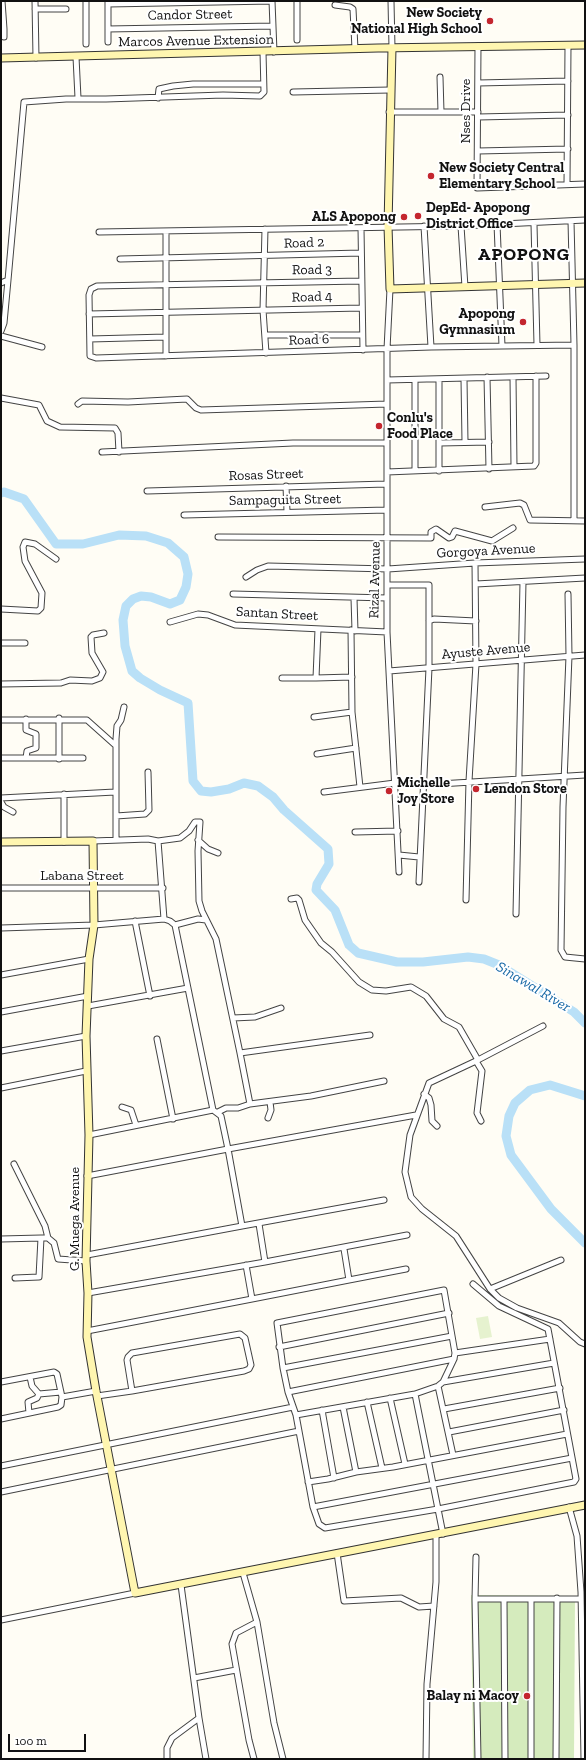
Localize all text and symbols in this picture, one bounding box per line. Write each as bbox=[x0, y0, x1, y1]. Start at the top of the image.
place label: New Society National High School bbox=[351, 5, 482, 38]
street label: Candor Street bbox=[148, 6, 232, 24]
marker: New Society National High School bbox=[485, 16, 495, 26]
street label: Marcos Avenue Extension bbox=[118, 31, 274, 51]
street label: Nses Drive bbox=[458, 79, 474, 143]
place label: New Society Central Elementary School bbox=[439, 160, 564, 192]
marker: New Society Central Elementary School bbox=[426, 171, 436, 181]
place label: DepEd- Apopong District Office bbox=[426, 200, 530, 232]
place label: ALS Apopong bbox=[312, 209, 396, 225]
marker: DepEd- Apopong District Office bbox=[413, 211, 423, 221]
marker: ALS Apopong bbox=[399, 212, 409, 222]
street label: Road 2 bbox=[283, 234, 325, 252]
district label: APOPONG bbox=[478, 244, 570, 266]
street label: Road 3 bbox=[292, 261, 332, 279]
street label: Road 4 bbox=[291, 288, 333, 306]
place label: Apopong Gymnasium bbox=[439, 306, 515, 338]
marker: Apopong Gymnasium bbox=[518, 317, 528, 327]
street label: Road 6 bbox=[288, 331, 330, 349]
place label: Conlu's Food Place bbox=[387, 410, 453, 442]
marker: Conlu's Food Place bbox=[374, 421, 384, 431]
street label: Rosas Street bbox=[228, 465, 304, 485]
street label: Sampaguita Street bbox=[229, 491, 341, 509]
street label: Gorgoya Avenue bbox=[436, 540, 536, 562]
street label: Rizal Avenue bbox=[366, 541, 384, 619]
street label: Santan Street bbox=[235, 603, 319, 625]
street label: Ayuste Avenue bbox=[441, 639, 531, 663]
place label: Michelle Joy Store bbox=[397, 775, 454, 808]
place label: Lendon Store bbox=[484, 781, 567, 797]
marker: Lendon Store bbox=[471, 784, 481, 794]
marker: Michelle Joy Store bbox=[384, 786, 394, 796]
street label: Labana Street bbox=[40, 868, 124, 884]
water label: Sinawal River bbox=[493, 958, 573, 1016]
street label: G. Muega Avenue bbox=[67, 1167, 83, 1271]
place label: Balay ni Macoy bbox=[427, 1688, 519, 1704]
marker: Balay ni Macoy bbox=[522, 1691, 532, 1701]
scale bar bbox=[10, 1726, 88, 1752]
text: 100 m bbox=[15, 1734, 47, 1748]

